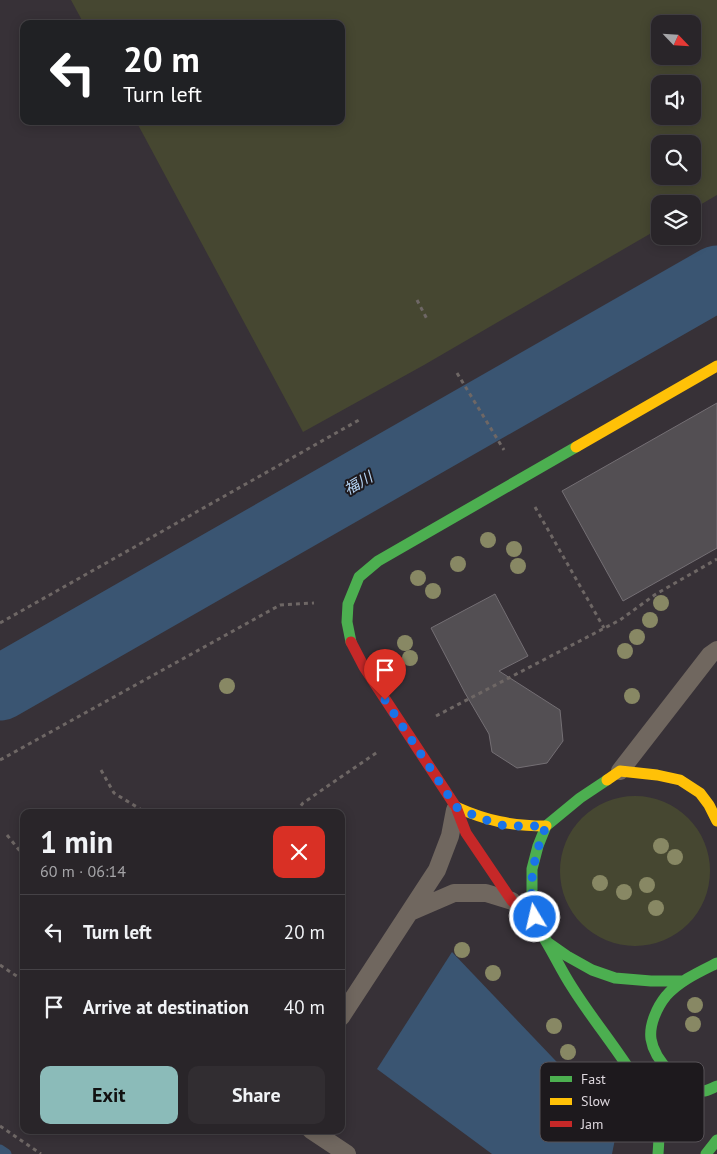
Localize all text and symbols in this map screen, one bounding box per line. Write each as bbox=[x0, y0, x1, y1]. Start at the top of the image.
north arrow bbox=[651, 15, 701, 65]
map controls bbox=[651, 15, 701, 245]
text: 20 m bbox=[123, 36, 200, 82]
icon: left bbox=[40, 40, 105, 105]
button: sound bbox=[651, 75, 701, 125]
text: Turn left bbox=[123, 80, 202, 108]
button: search bbox=[651, 135, 701, 185]
button: layers bbox=[651, 195, 701, 245]
water label: 福川 bbox=[340, 466, 377, 499]
pin bbox=[364, 649, 406, 700]
icon: arrive bbox=[371, 656, 399, 684]
text: 1 min bbox=[40, 822, 113, 861]
button: close bbox=[273, 826, 325, 878]
text: 60 m · 06:14 bbox=[40, 861, 126, 881]
position arrow bbox=[508, 890, 560, 942]
icon: left bbox=[40, 918, 68, 946]
text: Turn left bbox=[83, 920, 152, 944]
text: 20 m bbox=[284, 920, 325, 944]
icon: arrive bbox=[40, 993, 68, 1021]
text: Arrive at destination bbox=[83, 995, 249, 1019]
text: 40 m bbox=[284, 995, 325, 1019]
legend bbox=[540, 1062, 704, 1142]
button: Exit bbox=[40, 1066, 178, 1124]
button: Share bbox=[188, 1066, 325, 1124]
text: Fast bbox=[581, 1070, 606, 1088]
text: Slow bbox=[581, 1092, 611, 1110]
text: Jam bbox=[580, 1115, 603, 1133]

